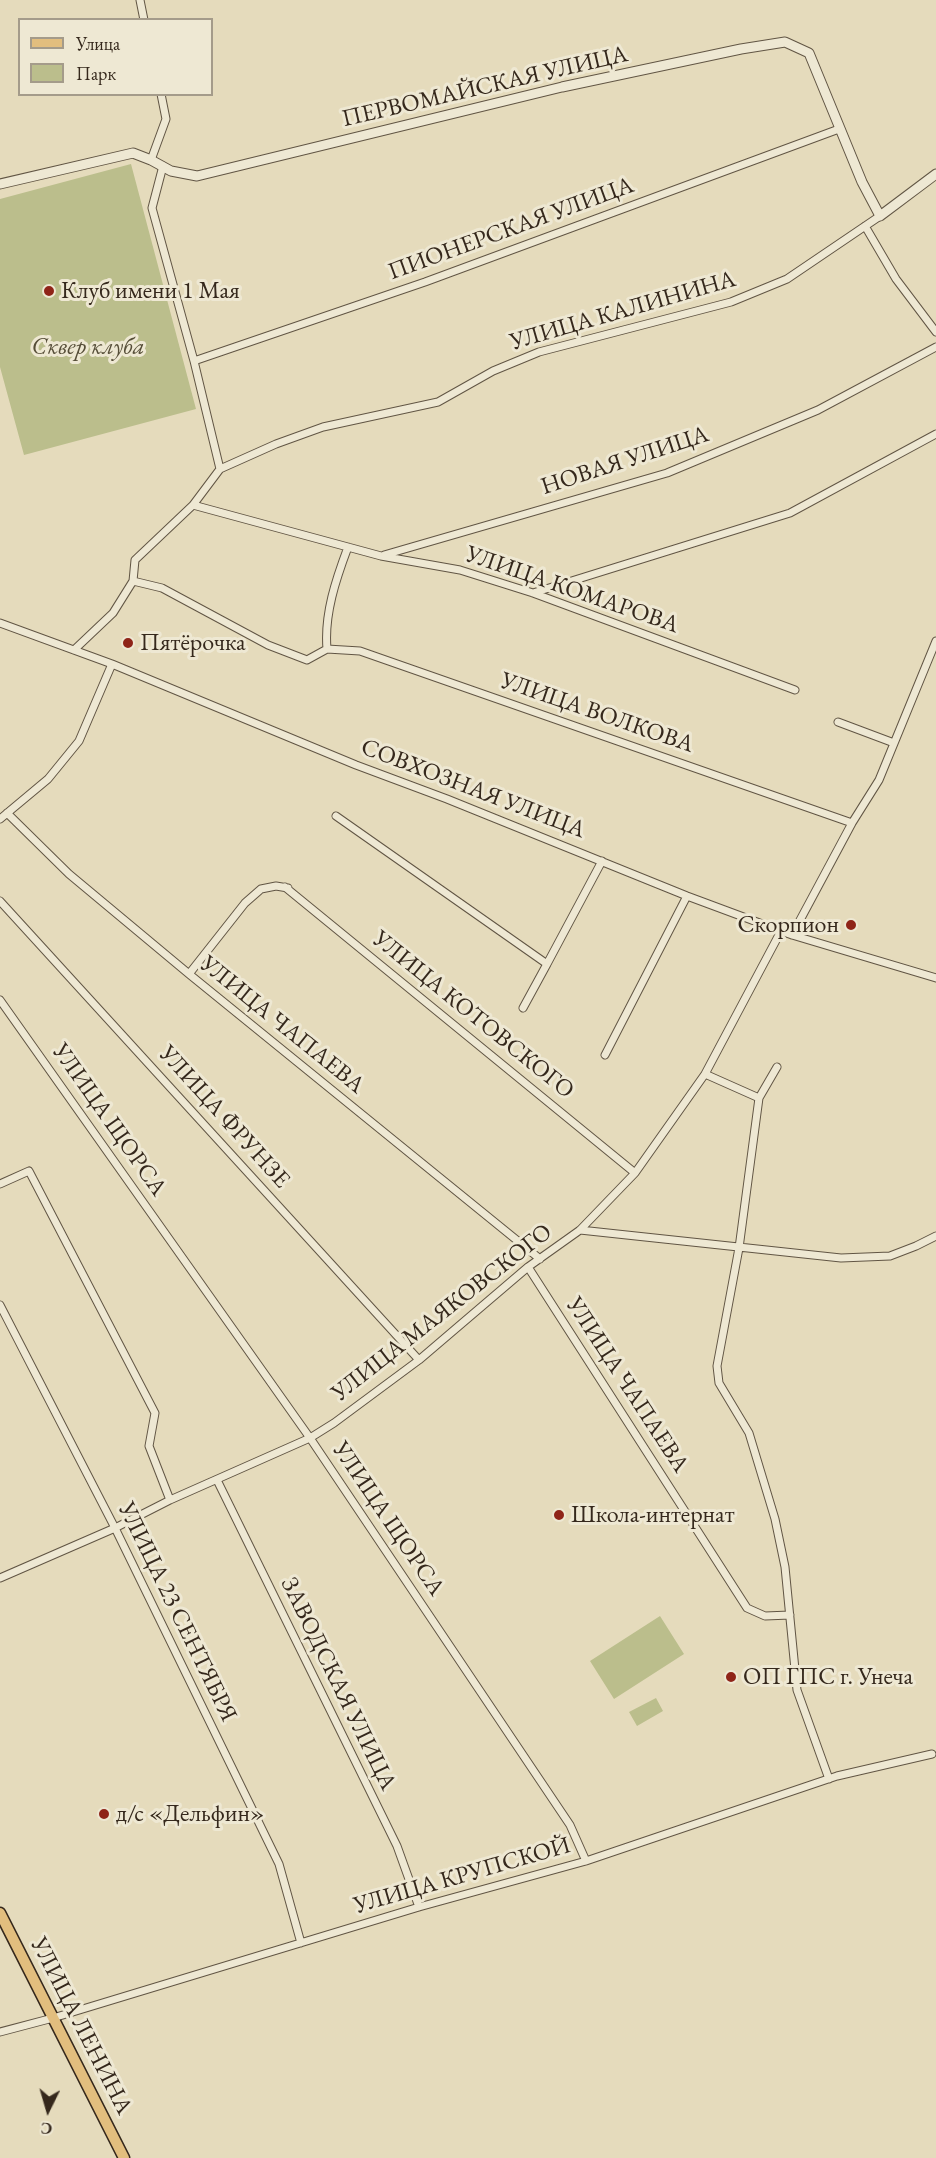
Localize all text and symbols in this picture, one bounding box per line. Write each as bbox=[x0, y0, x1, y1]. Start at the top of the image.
legend bbox=[18, 18, 213, 96]
text: Улица bbox=[76, 32, 120, 55]
street label: ПЕРВОМАЙСКАЯ УЛИЦА bbox=[339, 40, 631, 134]
text: Парк bbox=[76, 62, 116, 85]
street label: ПИОНЕРСКАЯ УЛИЦА bbox=[384, 171, 638, 287]
street label: УЛИЦА КАЛИНИНА bbox=[507, 265, 739, 357]
place label: Клуб имени 1 Мая bbox=[61, 277, 240, 305]
marker: Клуб имени 1 Мая bbox=[42, 284, 56, 298]
park label: Сквер клуба bbox=[32, 333, 144, 361]
street label: НОВАЯ УЛИЦА bbox=[538, 420, 712, 502]
street label: УЛИЦА КОМАРОВА bbox=[462, 540, 682, 640]
place label: Пятёрочка bbox=[140, 629, 246, 657]
marker: Пятёрочка bbox=[121, 636, 135, 650]
street label: УЛИЦА ВОЛКОВА bbox=[497, 666, 697, 760]
street label: СОВХОЗНАЯ УЛИЦА bbox=[357, 733, 589, 845]
place label: Скорпион bbox=[738, 911, 839, 939]
marker: Скорпион bbox=[844, 918, 858, 932]
street label: УЛИЦА КОТОВСКОГО bbox=[366, 925, 580, 1105]
street label: УЛИЦА ЧАПАЕВА bbox=[194, 950, 370, 1100]
street label: УЛИЦА ЩОРСА bbox=[46, 1038, 172, 1202]
street label: УЛИЦА ФРУНЗЕ bbox=[152, 1040, 296, 1194]
street label: УЛИЦА МАЯКОВСКОГО bbox=[326, 1218, 558, 1408]
street label: УЛИЦА ЧАПАЕВА bbox=[559, 1292, 695, 1478]
street label: УЛИЦА ЩОРСА bbox=[326, 1436, 450, 1602]
street label: УЛИЦА 23 СЕНТЯБРЯ bbox=[111, 1498, 243, 1726]
place label: Школа-интернат bbox=[571, 1501, 735, 1529]
marker: Школа-интернат bbox=[552, 1508, 566, 1522]
street label: ЗАВОДСКАЯ УЛИЦА bbox=[274, 1573, 402, 1795]
place label: ОП ГПС г. Унеча bbox=[743, 1663, 913, 1691]
marker: ОП ГПС г. Унеча bbox=[724, 1670, 738, 1684]
place label: д/с «Дельфин» bbox=[116, 1800, 264, 1828]
marker: д/с «Дельфин» bbox=[97, 1807, 111, 1821]
street label: УЛИЦА КРУПСКОЙ bbox=[351, 1831, 573, 1921]
street label: УЛИЦА ЛЕНИНА bbox=[24, 1932, 138, 2120]
north arrow bbox=[18, 2080, 78, 2140]
text: С bbox=[40, 2117, 53, 2139]

